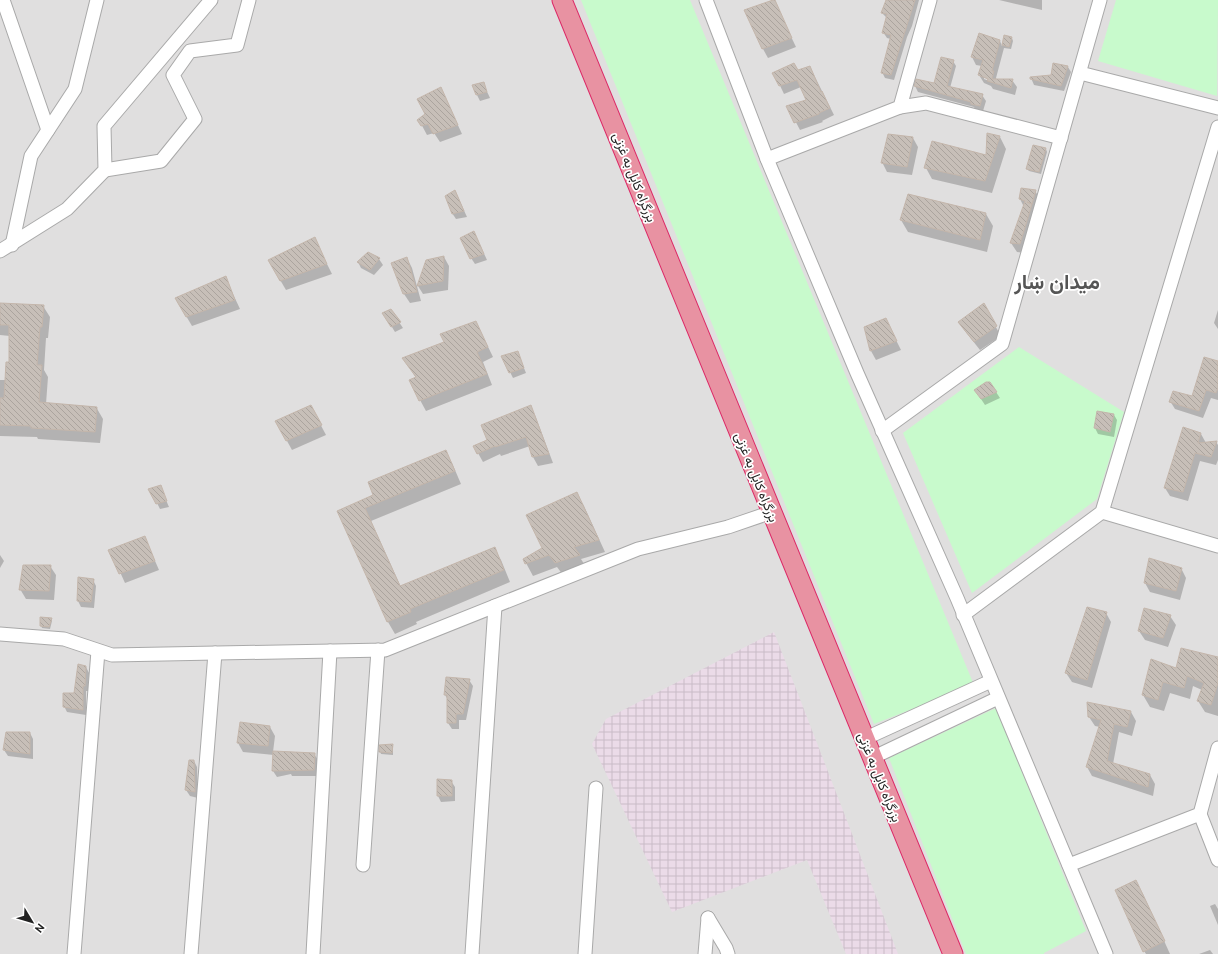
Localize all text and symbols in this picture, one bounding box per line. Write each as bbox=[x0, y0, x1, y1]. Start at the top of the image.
street label: بزرگراه کابل به غزنی bbox=[609, 130, 659, 225]
district label: میدان ښار bbox=[1013, 269, 1100, 295]
street label: بزرگراه کابل به غزنی bbox=[731, 430, 781, 525]
street label: بزرگراه کابل به غزنی bbox=[854, 730, 904, 825]
north arrow bbox=[12, 902, 52, 942]
text: N bbox=[33, 921, 47, 935]

